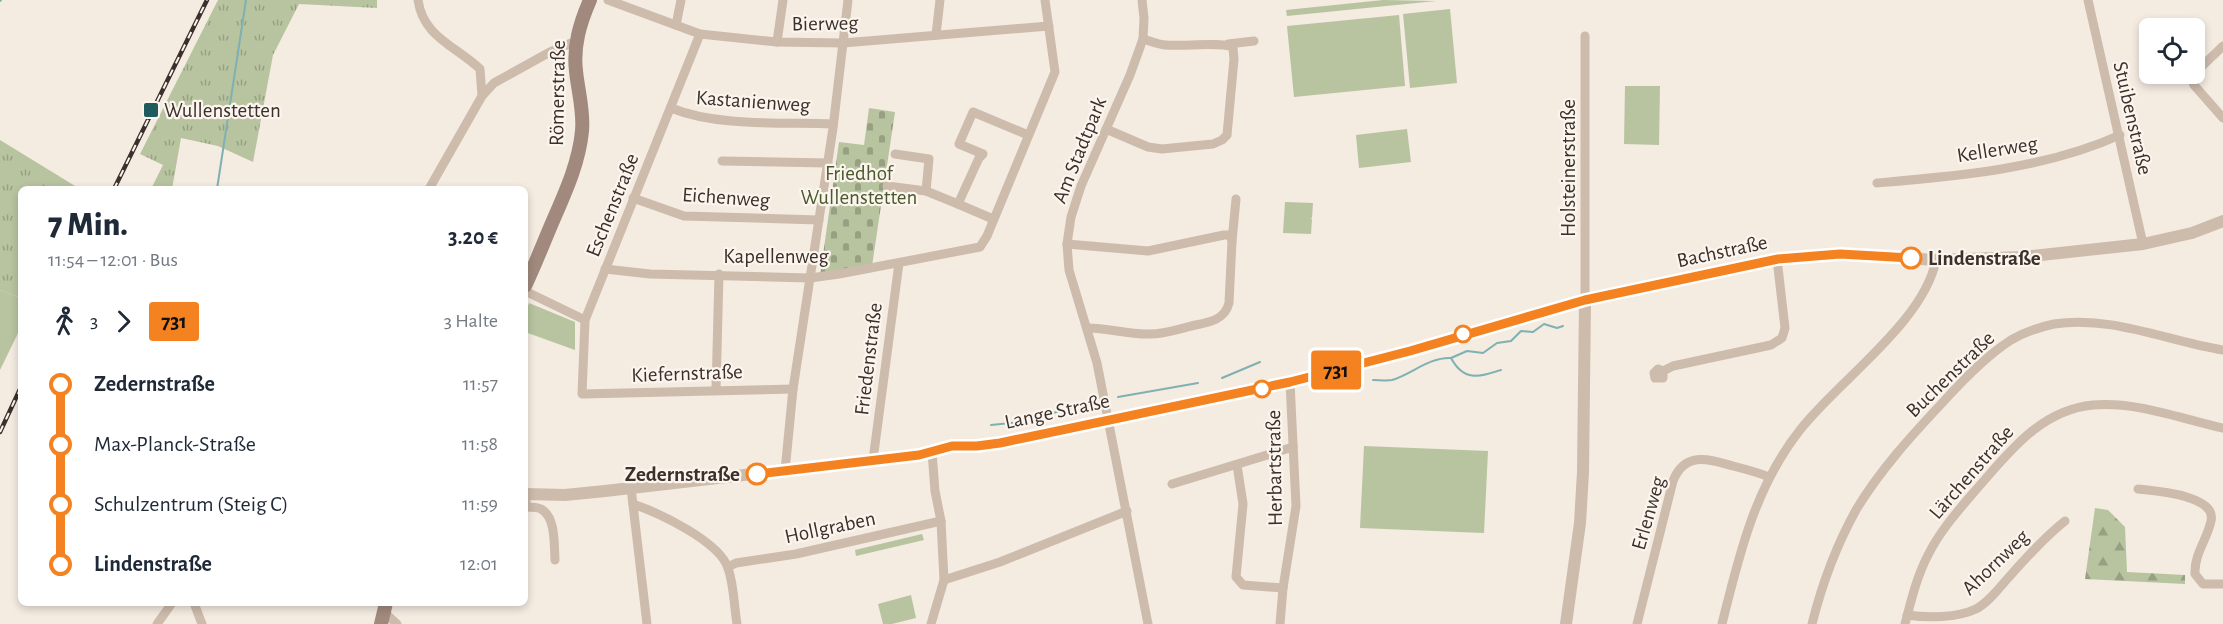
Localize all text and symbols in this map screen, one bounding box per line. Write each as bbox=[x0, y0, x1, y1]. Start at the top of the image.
street label: Bierweg bbox=[792, 12, 859, 35]
map controls bbox=[2139, 18, 2205, 84]
button: locate bbox=[2139, 18, 2205, 84]
street label: Römerstraße bbox=[546, 40, 569, 146]
street label: Stuibenstraße bbox=[2109, 59, 2156, 177]
street label: Kastanienweg bbox=[695, 87, 812, 116]
street label: Am Stadtpark bbox=[1049, 94, 1110, 206]
street label: Holsteinerstraße bbox=[1558, 99, 1579, 237]
place label: Wullenstetten bbox=[164, 100, 281, 121]
marker: Wullenstetten bbox=[142, 101, 160, 119]
street label: Kellerweg bbox=[1955, 133, 2040, 166]
street label: Eschenstraße bbox=[582, 150, 643, 260]
park label: Friedhof Wullenstetten bbox=[801, 163, 917, 208]
street label: Eichenweg bbox=[681, 184, 771, 211]
text: 7 Min. bbox=[48, 209, 128, 242]
text: 3.20 € bbox=[448, 226, 498, 248]
street label: Bachstraße bbox=[1675, 232, 1769, 271]
street label: Kapellenweg bbox=[723, 246, 829, 267]
marker: Lindenstraße bbox=[1900, 247, 1922, 269]
place label: Lindenstraße bbox=[1928, 248, 2041, 269]
text: 11:54 – 12:01 · Bus bbox=[48, 250, 178, 270]
street label: Friedenstraße bbox=[851, 302, 886, 417]
icon: walk bbox=[48, 305, 81, 338]
icon: forward bbox=[107, 305, 140, 338]
text: 3 bbox=[90, 311, 98, 331]
text: 731 bbox=[161, 311, 187, 332]
text: 3 Halte bbox=[444, 311, 498, 331]
unlabelled marker bbox=[1454, 325, 1472, 343]
street label: Buchenstraße bbox=[1902, 327, 1998, 421]
line badge: 731 bbox=[1302, 350, 1370, 389]
text: 731 bbox=[1323, 360, 1349, 381]
street label: Kiefernstraße bbox=[631, 361, 743, 386]
text: Zedernstraße bbox=[94, 373, 215, 395]
text: 11:57 bbox=[463, 374, 498, 394]
unlabelled marker bbox=[1253, 380, 1271, 398]
street label: Lange Straße bbox=[1003, 390, 1111, 433]
street label: Herbartstraße bbox=[1263, 410, 1286, 526]
street label: Lärchenstraße bbox=[1925, 421, 2018, 523]
text: Max-Planck-Straße bbox=[94, 433, 256, 455]
text: 11:58 bbox=[462, 434, 498, 454]
marker: Zedernstraße bbox=[746, 463, 768, 485]
place label: Zedernstraße bbox=[625, 464, 740, 485]
street label: Erlenweg bbox=[1628, 473, 1669, 552]
text: Schulzentrum (Steig C) bbox=[94, 493, 289, 515]
text: 11:59 bbox=[462, 494, 498, 514]
street label: Hollgraben bbox=[783, 508, 878, 547]
street label: Ahornweg bbox=[1958, 525, 2033, 599]
text: Lindenstraße bbox=[94, 553, 212, 575]
text: 12:01 bbox=[460, 554, 498, 574]

